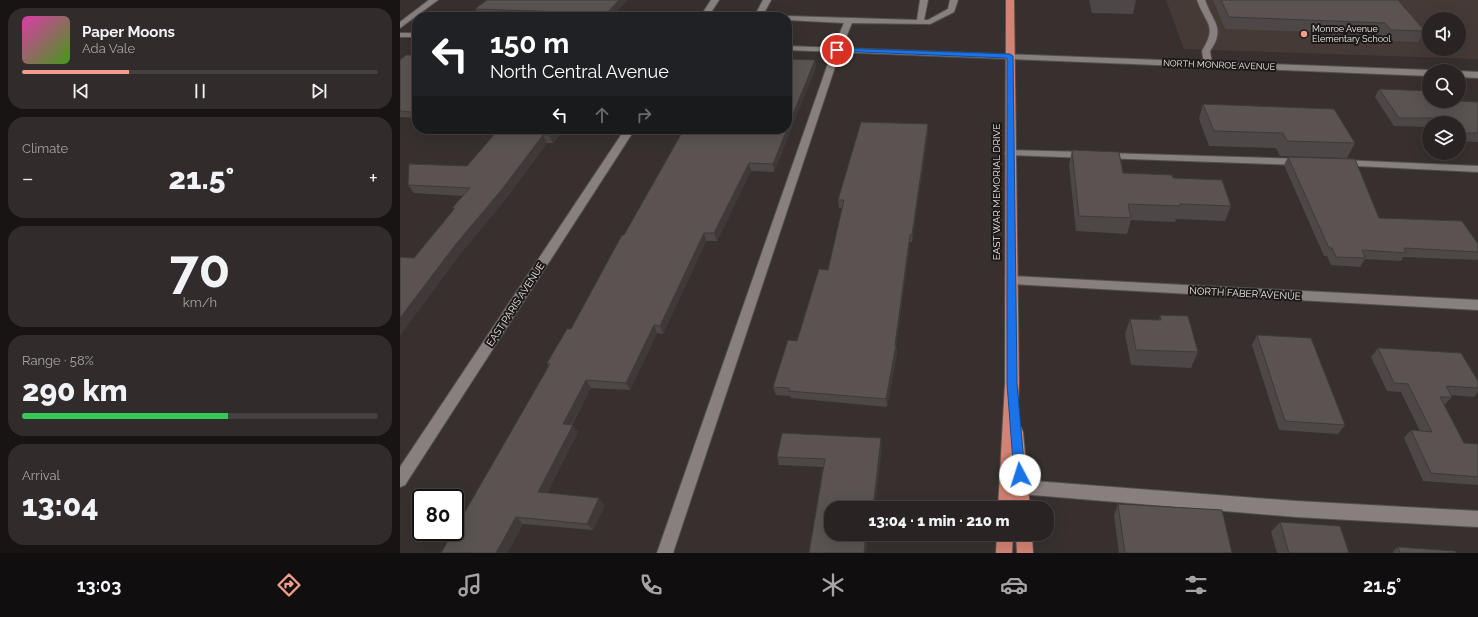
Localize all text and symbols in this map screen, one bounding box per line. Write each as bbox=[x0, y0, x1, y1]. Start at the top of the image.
map controls bbox=[1422, 12, 1466, 160]
button: sound bbox=[1422, 12, 1466, 56]
text: Paper Moons bbox=[82, 23, 175, 41]
place label: Monroe Avenue Elementary School bbox=[1312, 24, 1391, 44]
text: 150 m bbox=[490, 27, 569, 60]
icon: left bbox=[424, 28, 476, 80]
marker: Monroe Avenue Elementary School bbox=[1299, 29, 1309, 39]
pin bbox=[820, 33, 854, 67]
icon: arrive bbox=[826, 39, 848, 61]
text: Ada Vale bbox=[82, 41, 135, 56]
street label: NORTH MONROE AVENUE bbox=[1163, 58, 1276, 72]
text: North Central Avenue bbox=[490, 61, 669, 82]
button: search bbox=[1422, 64, 1466, 108]
icon: previous bbox=[70, 80, 92, 102]
icon: pause bbox=[189, 80, 211, 102]
icon: next bbox=[308, 80, 330, 102]
icon: left bbox=[549, 104, 571, 126]
icon: ahead bbox=[591, 104, 613, 126]
icon: right bbox=[633, 104, 655, 126]
button: layers bbox=[1422, 116, 1466, 160]
street label: EAST WAR MEMORIAL DRIVE bbox=[991, 124, 1002, 260]
text: Climate bbox=[22, 141, 68, 156]
text: 21.5° bbox=[169, 161, 234, 196]
text: − bbox=[22, 165, 34, 191]
text: + bbox=[369, 165, 378, 191]
text: 70 bbox=[169, 238, 231, 299]
street label: EAST PARIS AVENUE bbox=[484, 260, 547, 348]
street label: NORTH FABER AVENUE bbox=[1189, 285, 1301, 302]
text: km/h bbox=[183, 295, 217, 310]
text: Range · 58% bbox=[22, 353, 94, 368]
text: 290 km bbox=[22, 373, 128, 408]
position arrow bbox=[999, 454, 1041, 496]
text: Arrival bbox=[22, 468, 60, 483]
text: 13:04 bbox=[22, 488, 99, 523]
speed limit sign: 80 bbox=[412, 489, 464, 541]
text: 13:04 · 1 min · 210 m bbox=[868, 512, 1010, 530]
icon: directions bbox=[275, 571, 303, 599]
icon: music bbox=[456, 571, 484, 599]
icon: phone bbox=[637, 571, 665, 599]
icon: climate bbox=[819, 571, 847, 599]
icon: car bbox=[1000, 571, 1028, 599]
icon: filters bbox=[1182, 571, 1210, 599]
text: 13:03 bbox=[77, 575, 121, 596]
text: 21.5° bbox=[1363, 575, 1401, 596]

